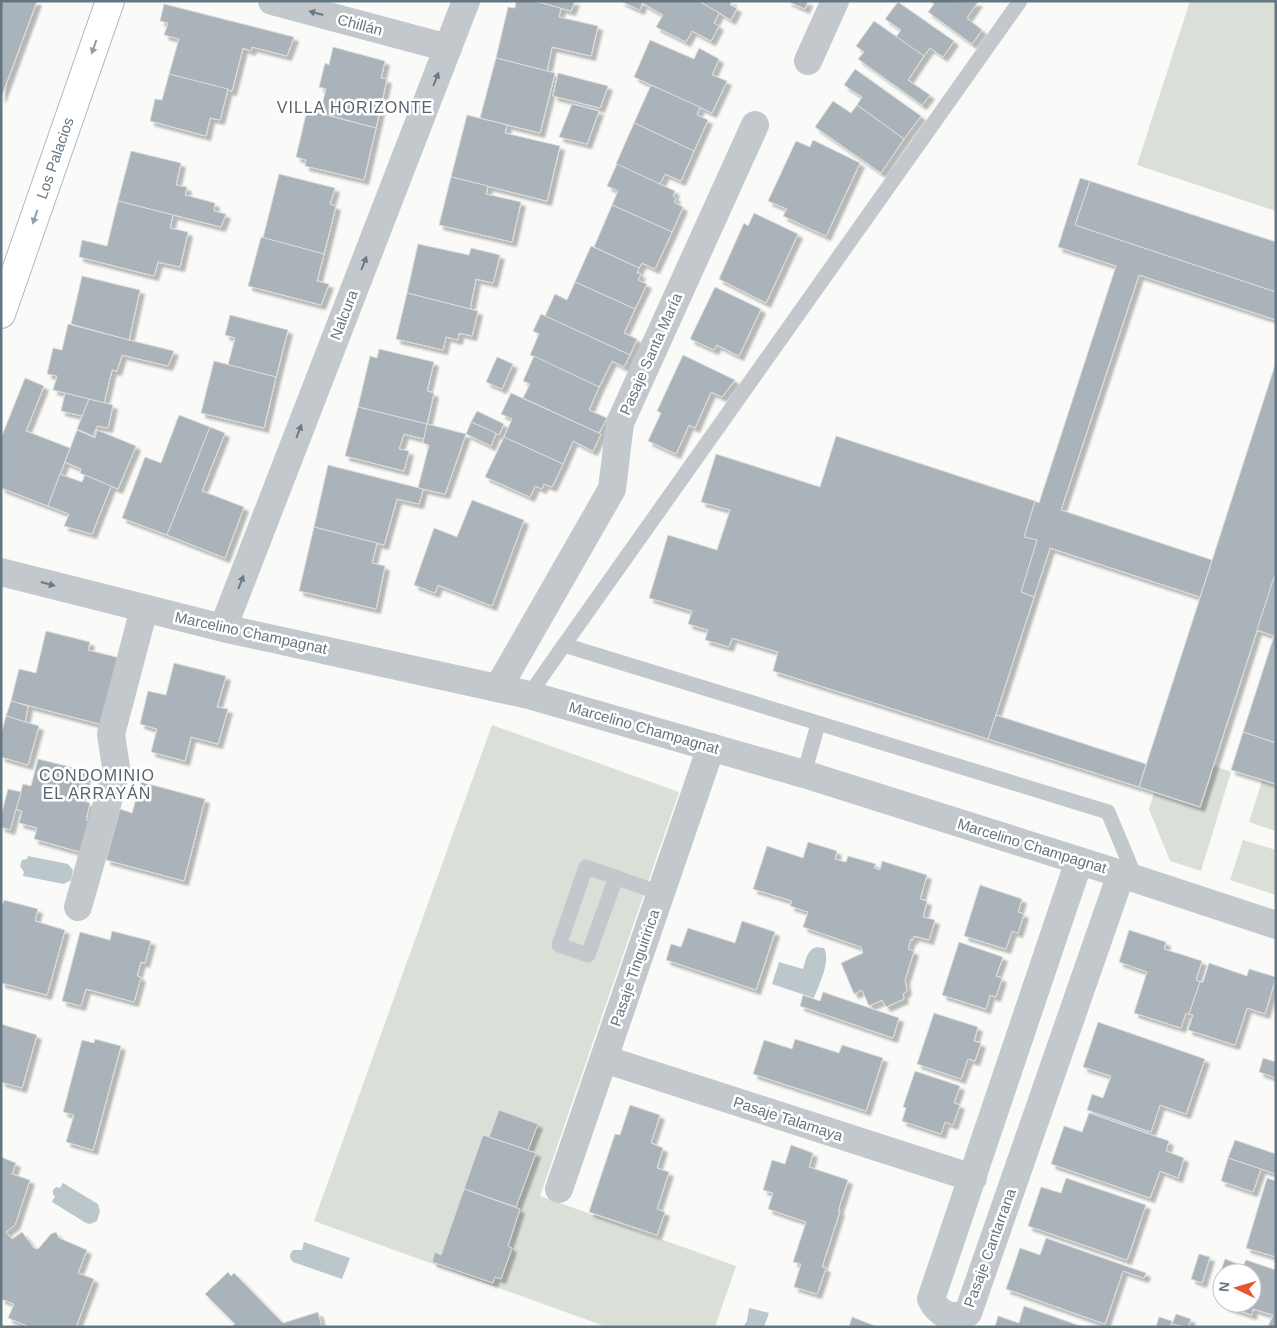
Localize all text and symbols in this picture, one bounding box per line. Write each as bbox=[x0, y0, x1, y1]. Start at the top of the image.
one-way arrow bbox=[308, 9, 324, 17]
street label: Chillán bbox=[336, 10, 384, 39]
one-way arrow bbox=[90, 40, 97, 55]
one-way arrow bbox=[432, 71, 440, 86]
district label: VILLA HORIZONTE bbox=[277, 99, 433, 116]
street label: Los Palacios bbox=[33, 115, 77, 201]
one-way arrow bbox=[31, 210, 38, 225]
one-way arrow bbox=[361, 256, 369, 270]
street label: Nalcura bbox=[326, 287, 361, 342]
street label: Pasaje Santa María bbox=[616, 290, 685, 417]
one-way arrow bbox=[296, 424, 304, 438]
one-way arrow bbox=[238, 575, 245, 590]
one-way arrow bbox=[41, 581, 56, 589]
street label: Marcelino Champagnat bbox=[173, 608, 330, 657]
street label: Marcelino Champagnat bbox=[567, 698, 722, 757]
district label: CONDOMINIO EL ARRAYÁN bbox=[39, 767, 155, 802]
street label: Marcelino Champagnat bbox=[956, 815, 1110, 877]
street label: Pasaje Tinguiririca bbox=[607, 907, 663, 1029]
street label: Pasaje Talamaya bbox=[731, 1093, 846, 1144]
street label: Pasaje Cantarrana bbox=[960, 1186, 1019, 1310]
north arrow bbox=[1212, 1263, 1262, 1313]
text: N bbox=[1216, 1281, 1232, 1293]

